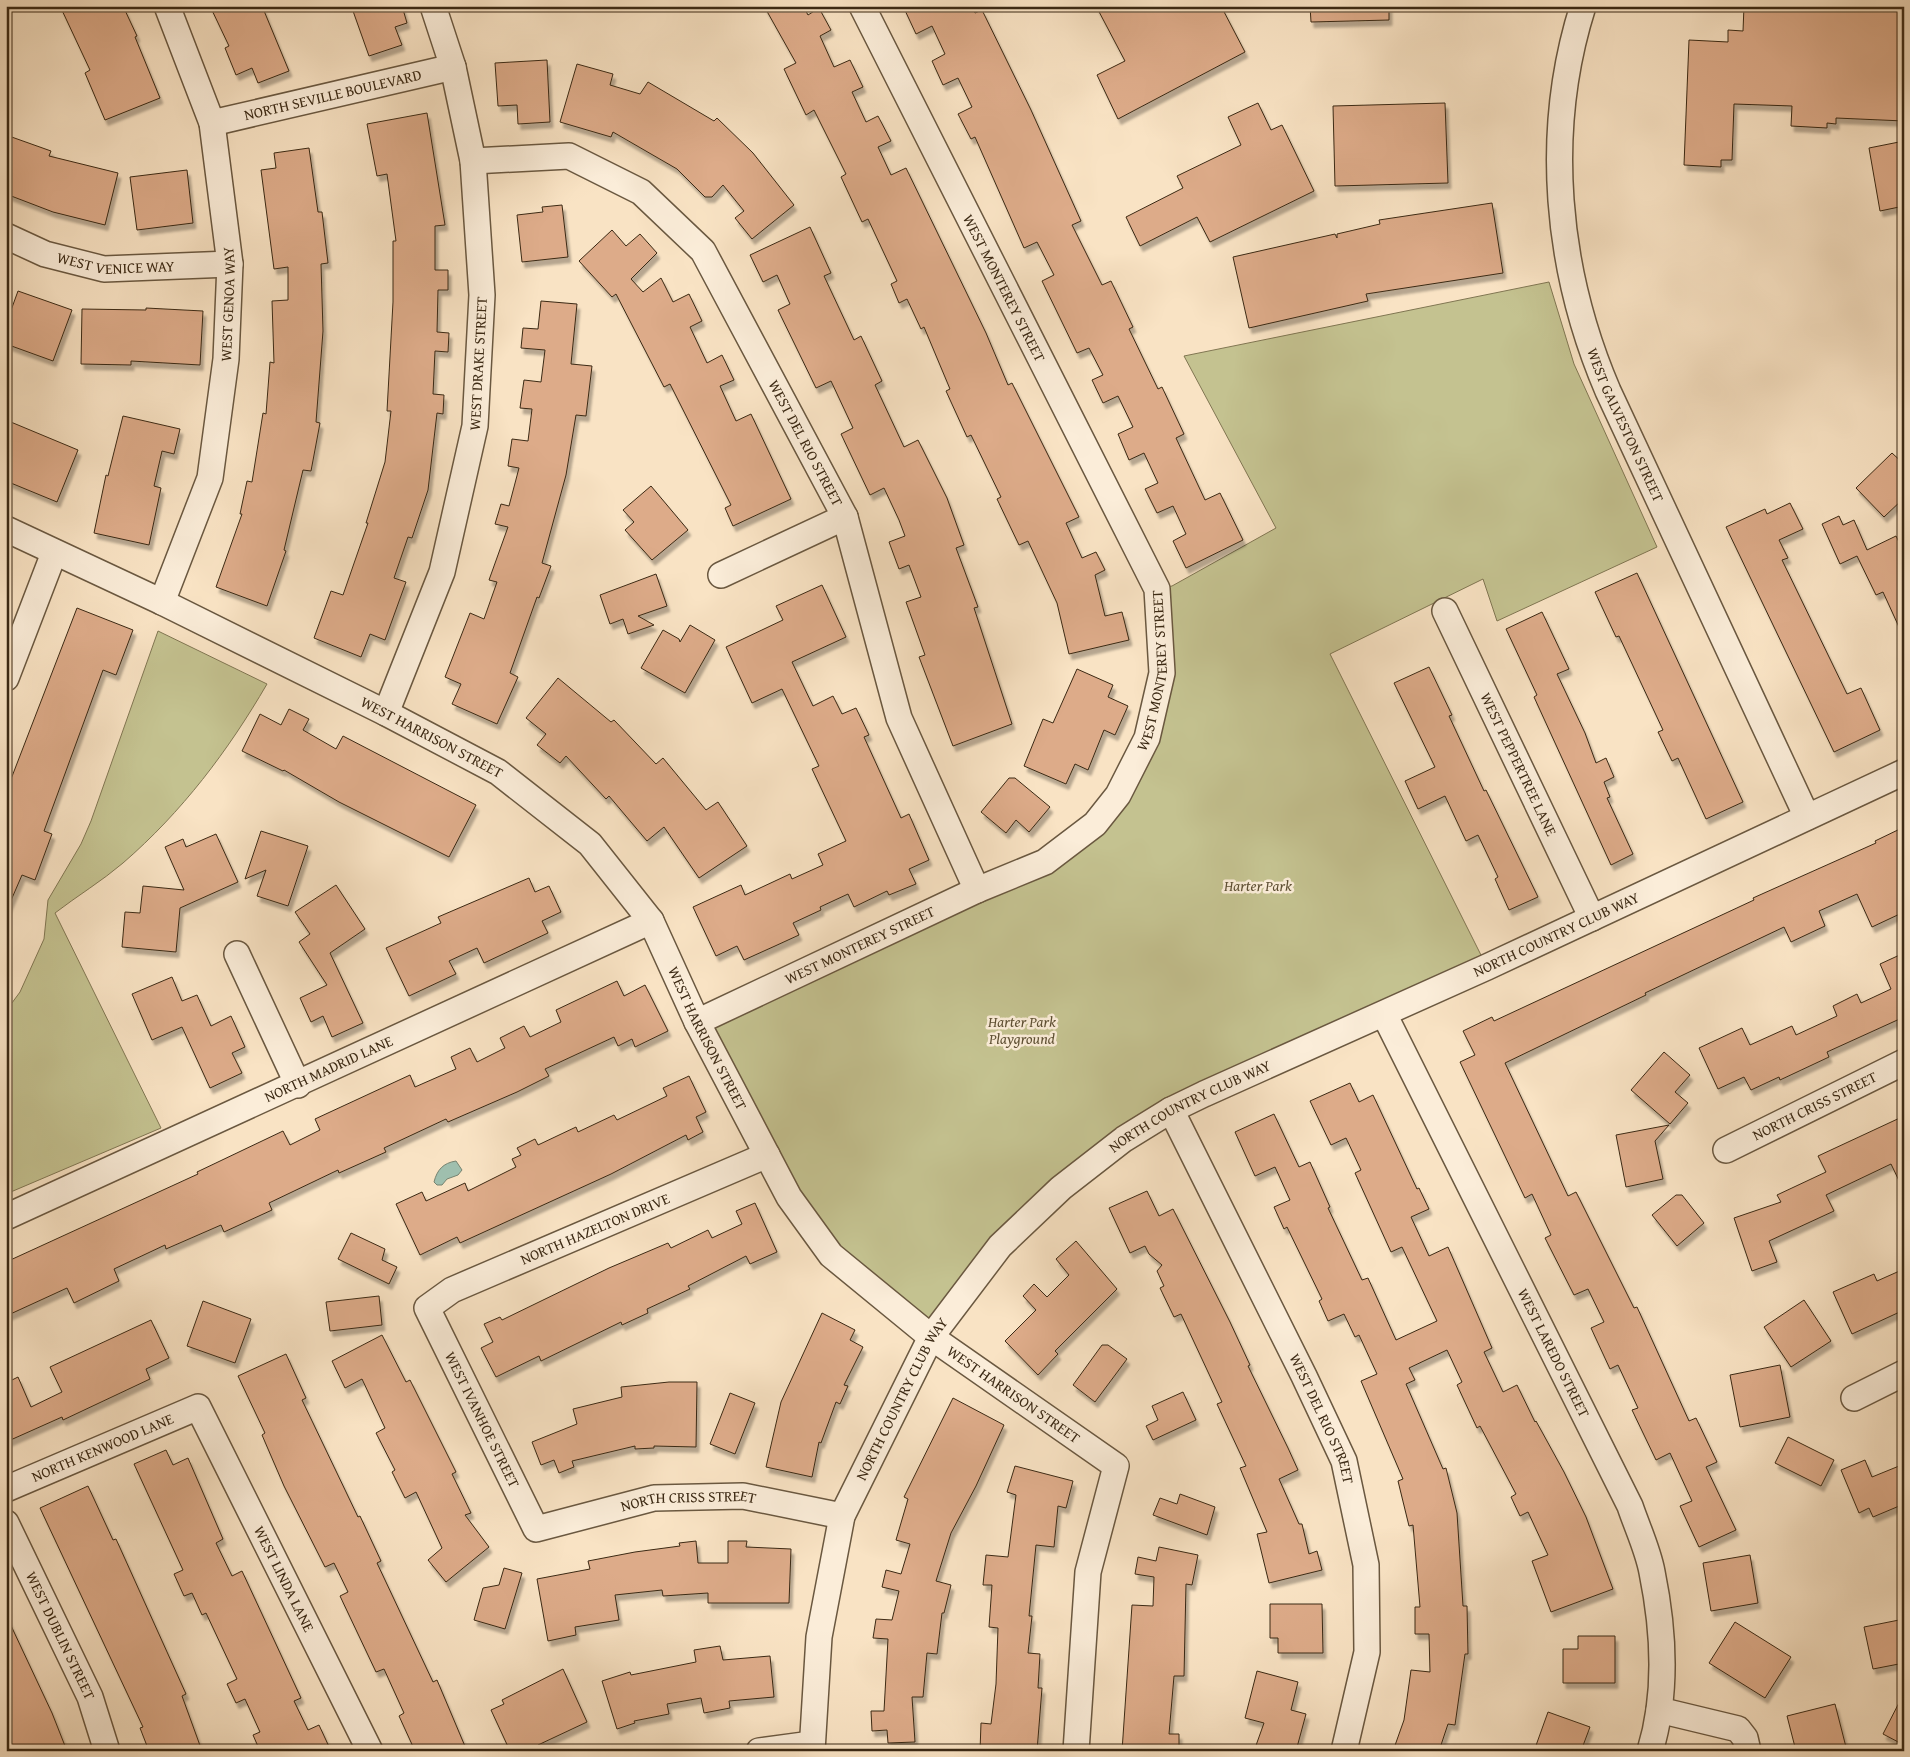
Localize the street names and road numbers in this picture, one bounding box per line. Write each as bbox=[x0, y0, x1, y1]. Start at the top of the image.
street label: NORTH SEVILLE BOULEVARD bbox=[242, 64, 423, 125]
street label: WEST MONTEREY STREET bbox=[958, 210, 1051, 366]
street label: WEST GENOA WAY bbox=[215, 245, 240, 362]
street label: WEST VENICE WAY bbox=[55, 246, 175, 279]
street label: WEST DRAKE STREET bbox=[464, 295, 492, 431]
street label: WEST GALVESTON STREET bbox=[1582, 345, 1670, 506]
street label: WEST DEL RIO STREET bbox=[764, 376, 849, 510]
street label: WEST MONTEREY STREET bbox=[1131, 589, 1172, 755]
street label: WEST PEPPERTREE LANE bbox=[1476, 689, 1562, 840]
street label: WEST HARRISON STREET bbox=[357, 691, 507, 783]
street label: NORTH COUNTRY CLUB WAY bbox=[1470, 886, 1642, 982]
street label: WEST MONTEREY STREET bbox=[781, 900, 938, 989]
street label: WEST HARRISON STREET bbox=[663, 963, 753, 1114]
street label: NORTH MADRID LANE bbox=[261, 1030, 396, 1107]
street label: NORTH COUNTRY CLUB WAY bbox=[1104, 1054, 1274, 1157]
street label: NORTH CRISS STREET bbox=[1749, 1066, 1881, 1145]
street label: NORTH HAZELTON DRIVE bbox=[517, 1187, 673, 1270]
street label: WEST LAREDO STREET bbox=[1513, 1285, 1595, 1421]
street label: NORTH COUNTRY CLUB WAY bbox=[850, 1313, 952, 1484]
street label: WEST HARRISON STREET bbox=[943, 1340, 1085, 1448]
street label: WEST IVANHOE STREET bbox=[440, 1348, 525, 1492]
street label: WEST DEL RIO STREET bbox=[1284, 1350, 1360, 1486]
street label: NORTH KENWOOD LANE bbox=[28, 1408, 177, 1487]
street label: NORTH CRISS STREET bbox=[618, 1485, 759, 1516]
street label: WEST LINDA LANE bbox=[249, 1522, 320, 1636]
street label: WEST DUBLIN STREET bbox=[21, 1568, 101, 1703]

